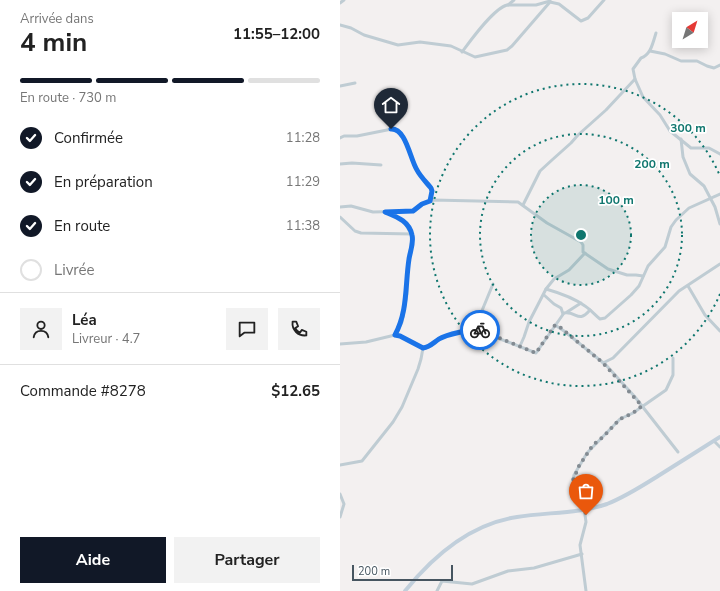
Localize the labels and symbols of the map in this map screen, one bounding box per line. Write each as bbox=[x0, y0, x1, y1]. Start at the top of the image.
north arrow bbox=[672, 12, 708, 48]
pin bbox=[374, 88, 408, 129]
text: 300 m bbox=[670, 120, 706, 136]
text: 200 m bbox=[634, 156, 670, 172]
text: 100 m bbox=[598, 192, 634, 208]
centre of rings bbox=[574, 228, 588, 242]
courier bbox=[460, 310, 500, 350]
pin bbox=[569, 474, 603, 515]
scale bar bbox=[352, 563, 453, 582]

